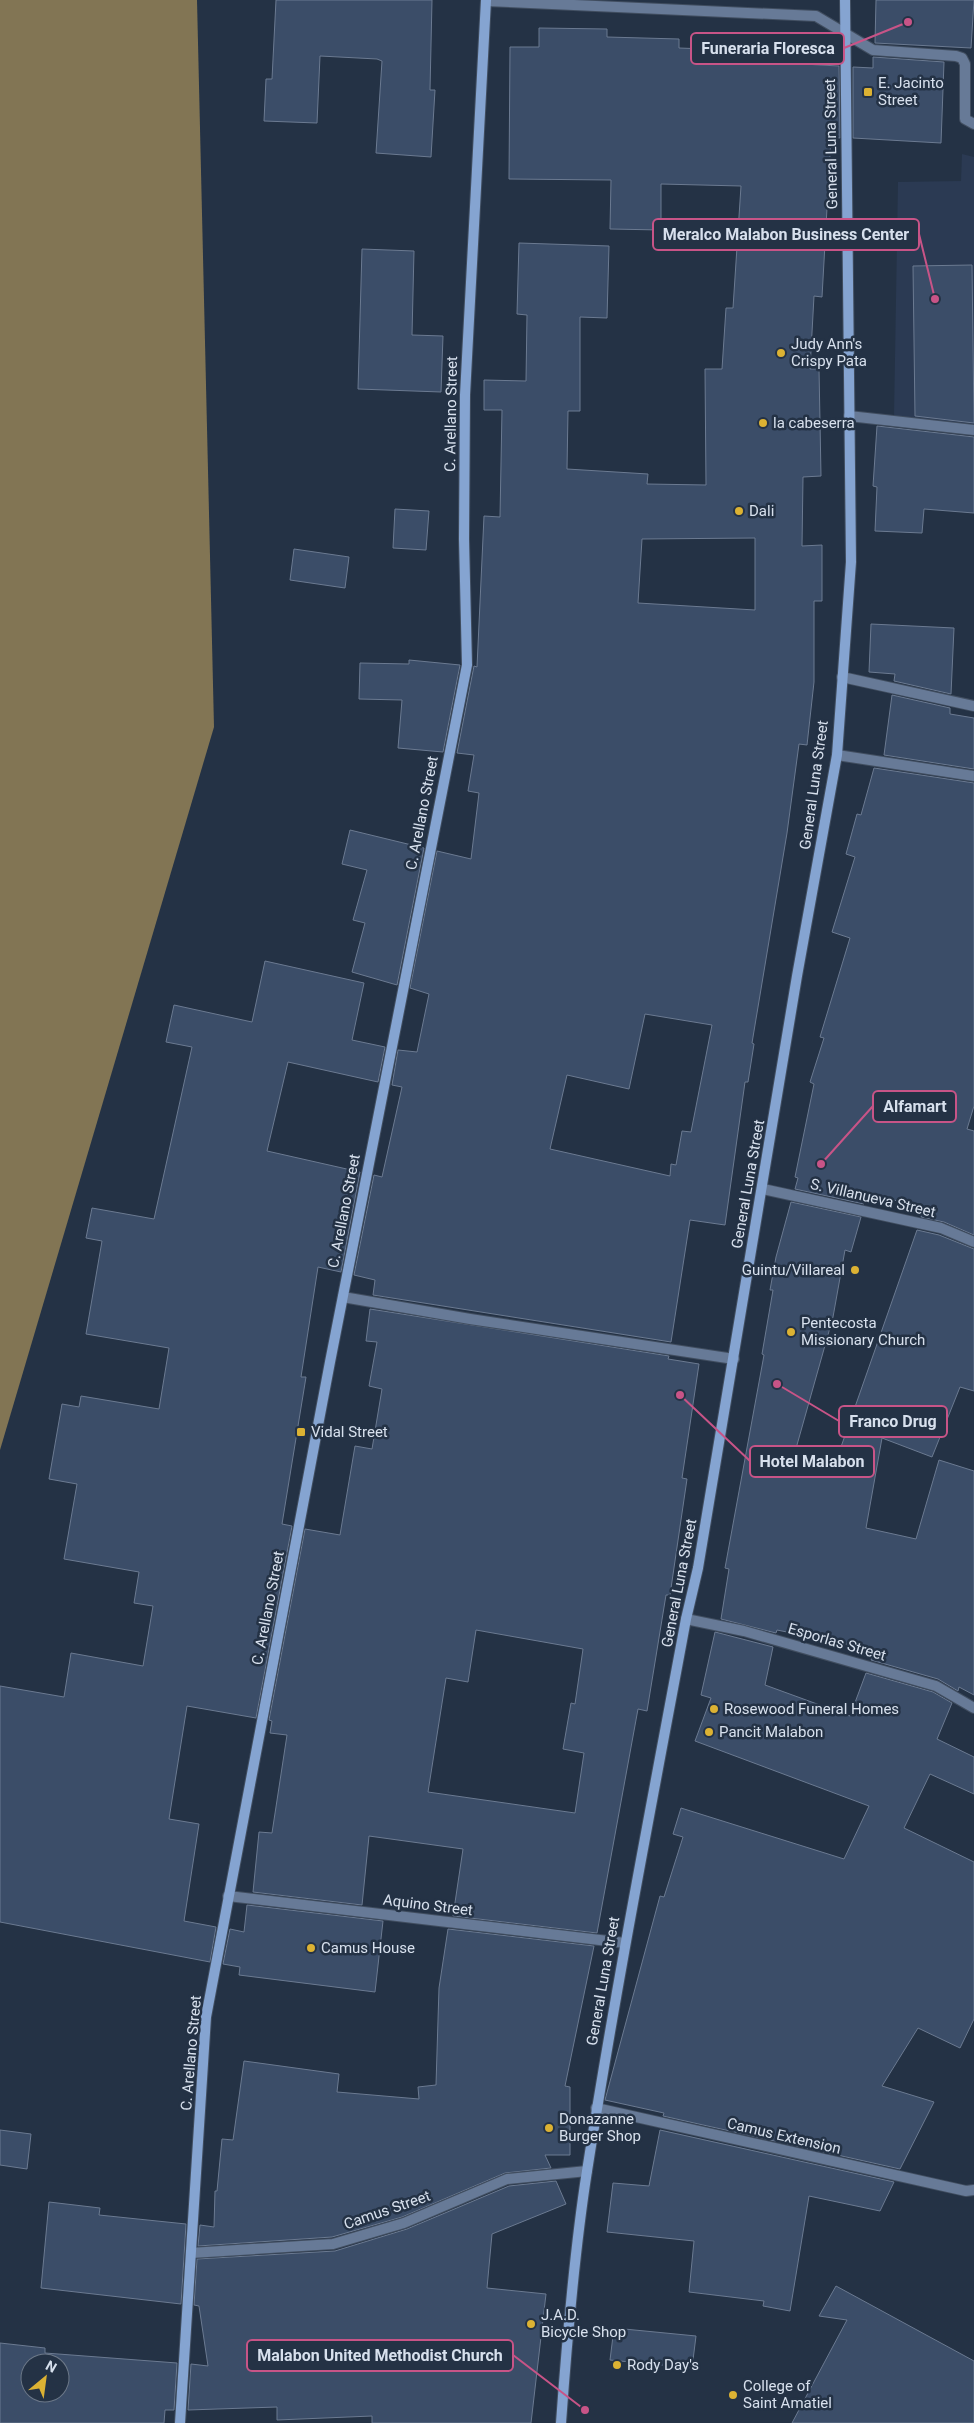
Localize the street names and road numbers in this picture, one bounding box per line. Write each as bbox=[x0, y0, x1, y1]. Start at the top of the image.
street label: General Luna Street bbox=[821, 79, 841, 209]
street label: C. Arellano Street bbox=[441, 356, 461, 472]
street label: General Luna Street bbox=[796, 719, 832, 851]
street label: C. Arellano Street bbox=[402, 754, 442, 872]
street label: General Luna Street bbox=[728, 1118, 768, 1250]
street label: C. Arellano Street bbox=[324, 1152, 364, 1270]
street label: S. Villanueva Street bbox=[808, 1175, 938, 1221]
street label: General Luna Street bbox=[658, 1517, 700, 1649]
street label: C. Arellano Street bbox=[248, 1549, 288, 1667]
street label: Esporlas Street bbox=[786, 1619, 888, 1665]
street label: Aquino Street bbox=[382, 1891, 474, 1919]
street label: General Luna Street bbox=[583, 1915, 623, 2047]
street label: C. Arellano Street bbox=[177, 1994, 205, 2111]
street label: Camus Extension bbox=[725, 2114, 843, 2158]
street label: Camus Street bbox=[341, 2187, 433, 2233]

